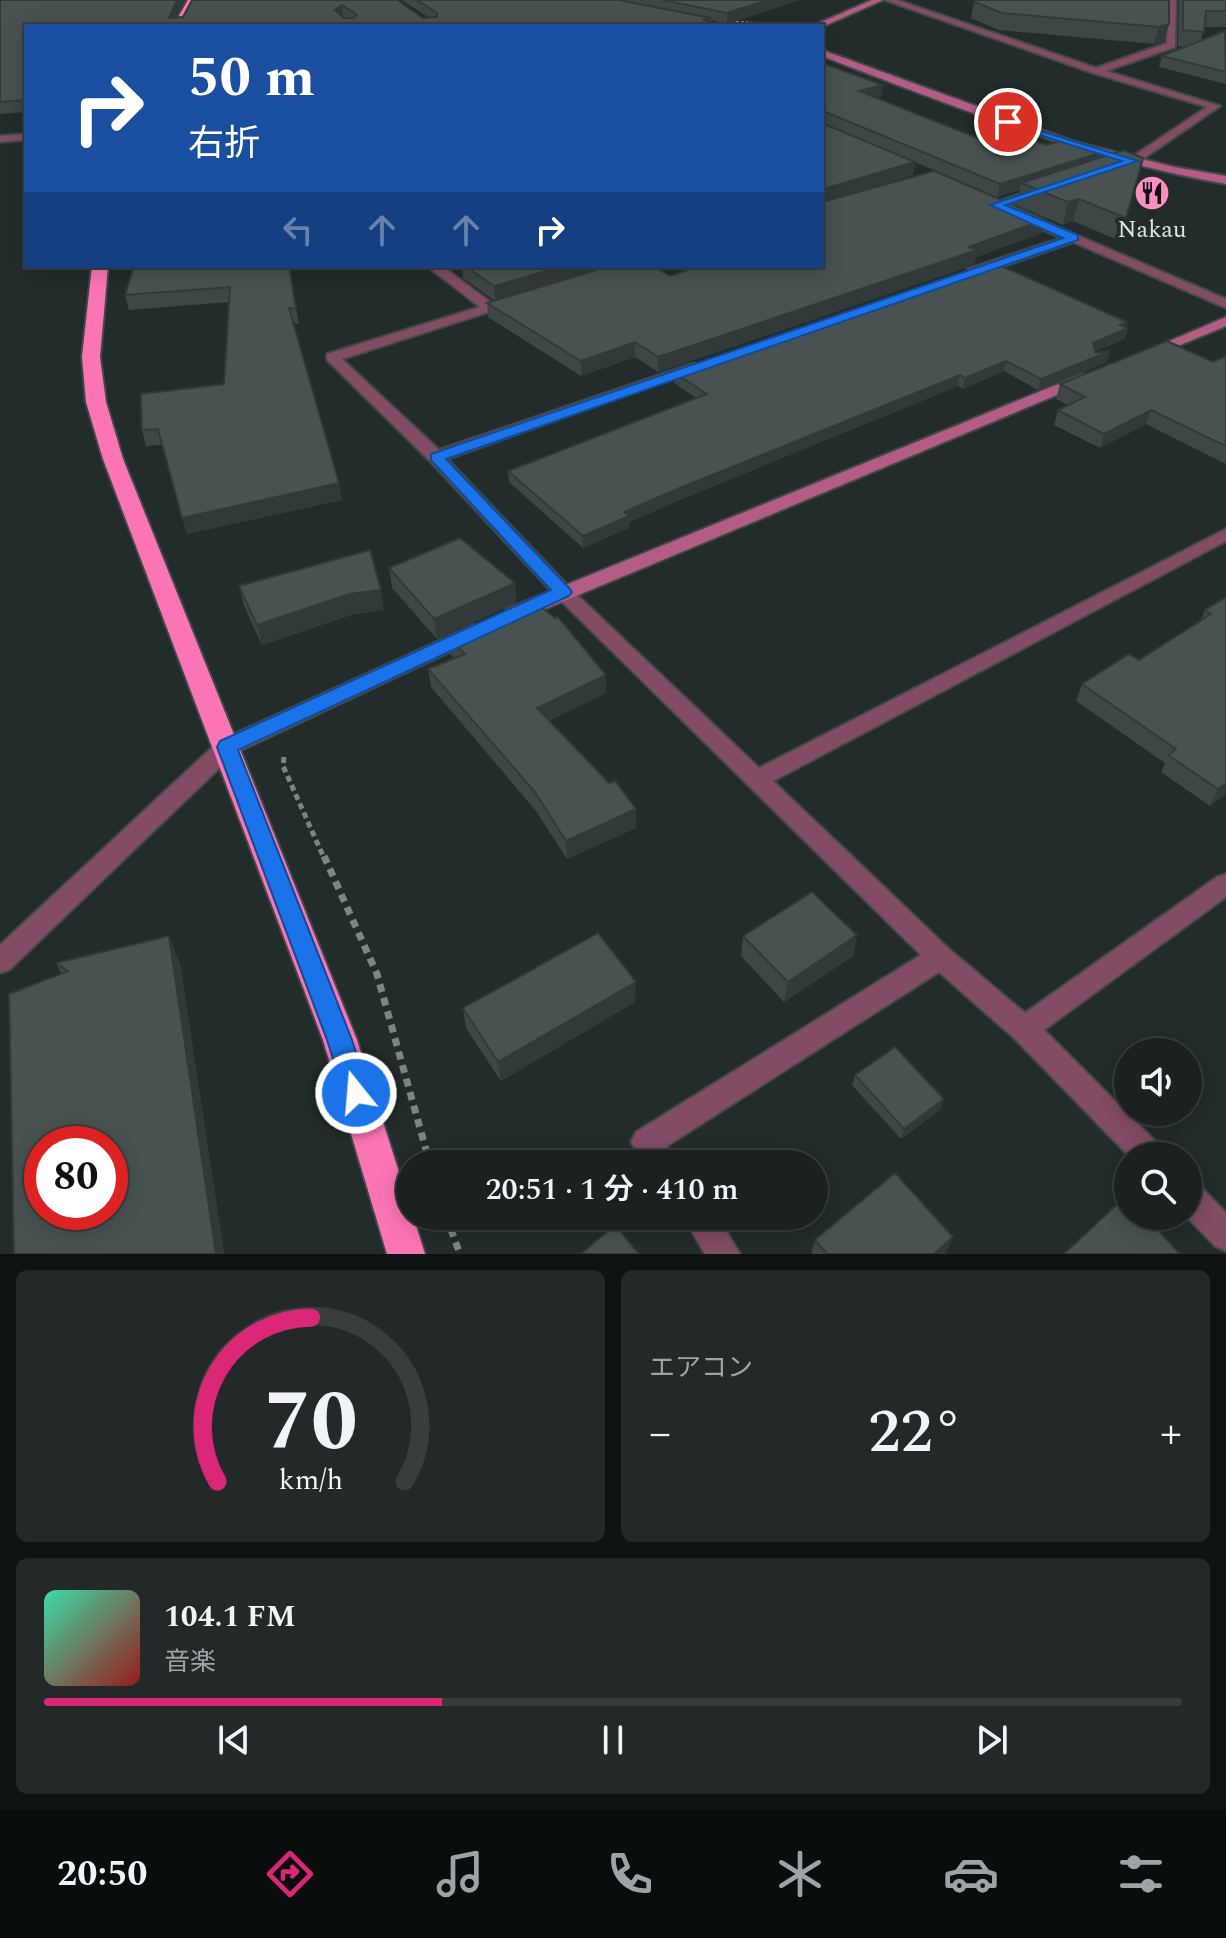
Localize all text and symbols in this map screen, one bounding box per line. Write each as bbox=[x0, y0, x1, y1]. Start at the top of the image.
text: 50 m bbox=[188, 36, 315, 121]
icon: right bbox=[56, 56, 160, 160]
pin bbox=[974, 88, 1042, 156]
icon: arrive bbox=[986, 100, 1030, 144]
text: 右折 bbox=[188, 117, 260, 172]
restaurant icon: Nakau bbox=[1133, 174, 1171, 212]
icon: left bbox=[276, 208, 320, 252]
icon: ahead bbox=[360, 208, 404, 252]
icon: ahead bbox=[444, 208, 488, 252]
icon: right bbox=[528, 208, 572, 252]
place label: Nakau bbox=[1118, 212, 1186, 248]
map controls bbox=[1114, 1038, 1202, 1230]
button: sound bbox=[1114, 1038, 1202, 1126]
position arrow bbox=[314, 1051, 398, 1135]
speed limit sign: 80 bbox=[24, 1126, 128, 1230]
button: search bbox=[1114, 1142, 1202, 1230]
text: 20:51 · 1 分 · 410 m bbox=[486, 1167, 739, 1213]
text: エアコン bbox=[649, 1348, 753, 1388]
text: 70 bbox=[264, 1360, 357, 1487]
text: 22° bbox=[868, 1387, 963, 1479]
text: − bbox=[649, 1400, 671, 1467]
text: + bbox=[1160, 1400, 1182, 1467]
text: km/h bbox=[278, 1459, 343, 1502]
text: 104.1 FM bbox=[164, 1594, 296, 1640]
text: 音楽 bbox=[164, 1642, 216, 1682]
icon: previous bbox=[212, 1718, 256, 1762]
icon: pause bbox=[591, 1718, 635, 1762]
icon: next bbox=[970, 1718, 1014, 1762]
icon: directions bbox=[262, 1846, 318, 1902]
icon: music bbox=[432, 1846, 488, 1902]
icon: phone bbox=[602, 1846, 658, 1902]
icon: climate bbox=[772, 1846, 828, 1902]
icon: car bbox=[943, 1846, 999, 1902]
icon: filters bbox=[1113, 1846, 1169, 1902]
text: 20:50 bbox=[57, 1847, 148, 1902]

